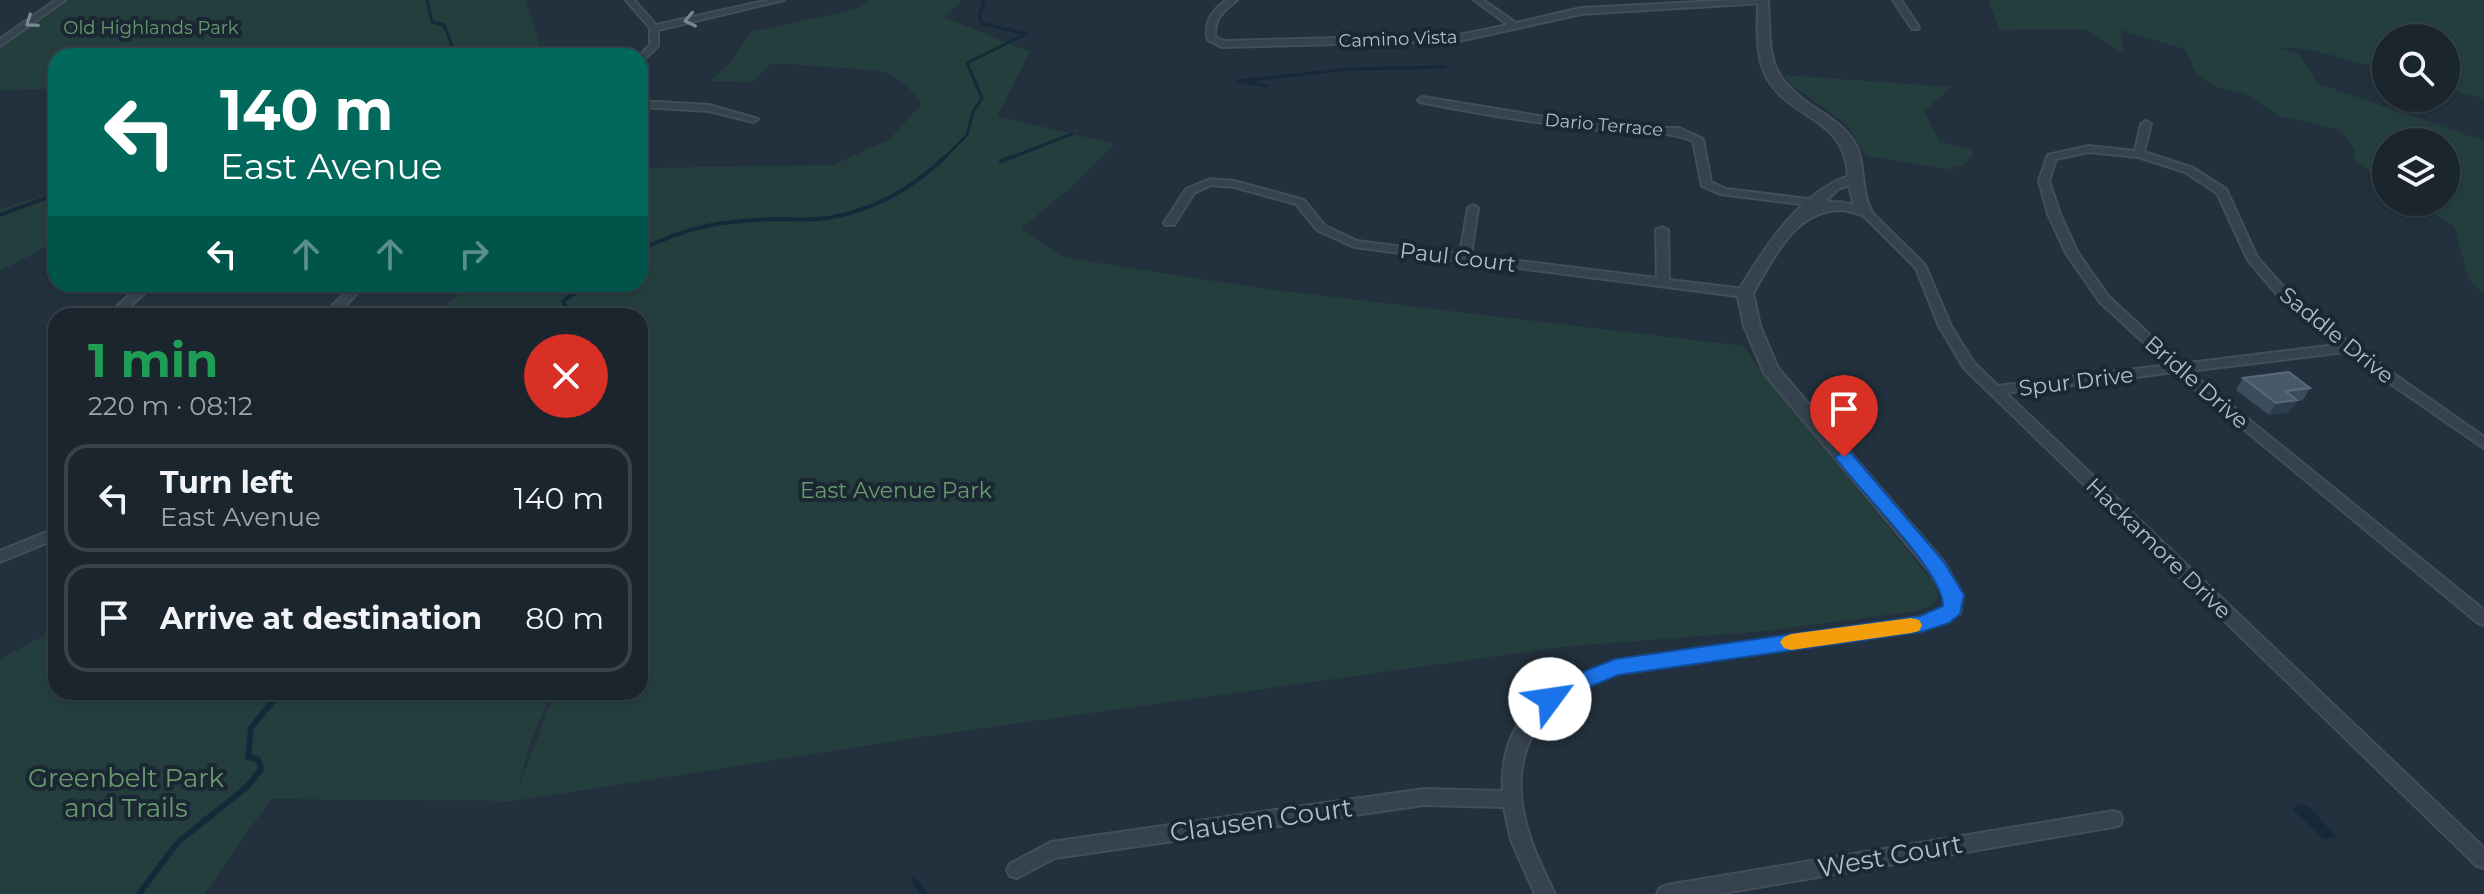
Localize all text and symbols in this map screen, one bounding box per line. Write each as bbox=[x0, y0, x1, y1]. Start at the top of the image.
one-way arrow bbox=[683, 11, 697, 28]
one-way arrow bbox=[25, 12, 39, 26]
park label: Old Highlands Park bbox=[63, 17, 239, 39]
map controls bbox=[2372, 24, 2460, 216]
button: search bbox=[2372, 24, 2460, 112]
street label: Camino Vista bbox=[1338, 26, 1458, 52]
text: 140 m bbox=[220, 76, 393, 144]
icon: left bbox=[88, 80, 192, 184]
street label: Dario Terrace bbox=[1544, 109, 1664, 141]
button: layers bbox=[2372, 128, 2460, 216]
text: East Avenue bbox=[220, 144, 443, 188]
icon: left bbox=[200, 232, 244, 276]
icon: ahead bbox=[284, 232, 328, 276]
icon: ahead bbox=[368, 232, 412, 276]
icon: right bbox=[452, 232, 496, 276]
street label: Paul Court bbox=[1398, 237, 1518, 278]
street label: Saddle Drive bbox=[2274, 281, 2399, 390]
street label: Bridle Drive bbox=[2139, 330, 2254, 435]
text: 1 min bbox=[88, 331, 218, 389]
button: close bbox=[524, 334, 608, 418]
street label: Spur Drive bbox=[2017, 361, 2135, 402]
pin bbox=[1810, 375, 1878, 457]
icon: arrive bbox=[1822, 387, 1866, 431]
text: 220 m · 08:12 bbox=[88, 390, 253, 422]
text: Turn left bbox=[160, 464, 293, 501]
street label: Hackamore Drive bbox=[2080, 472, 2237, 625]
icon: left bbox=[92, 476, 136, 520]
park label: East Avenue Park bbox=[800, 477, 993, 504]
text: 140 m bbox=[514, 480, 604, 517]
text: East Avenue bbox=[160, 501, 321, 533]
icon: arrive bbox=[92, 596, 136, 640]
text: Arrive at destination bbox=[160, 600, 482, 637]
text: 80 m bbox=[525, 600, 604, 637]
position arrow bbox=[1508, 657, 1592, 741]
park label: Greenbelt Park and Trails bbox=[28, 762, 224, 824]
street label: Clausen Court bbox=[1168, 791, 1354, 849]
street label: West Court bbox=[1815, 828, 1965, 884]

